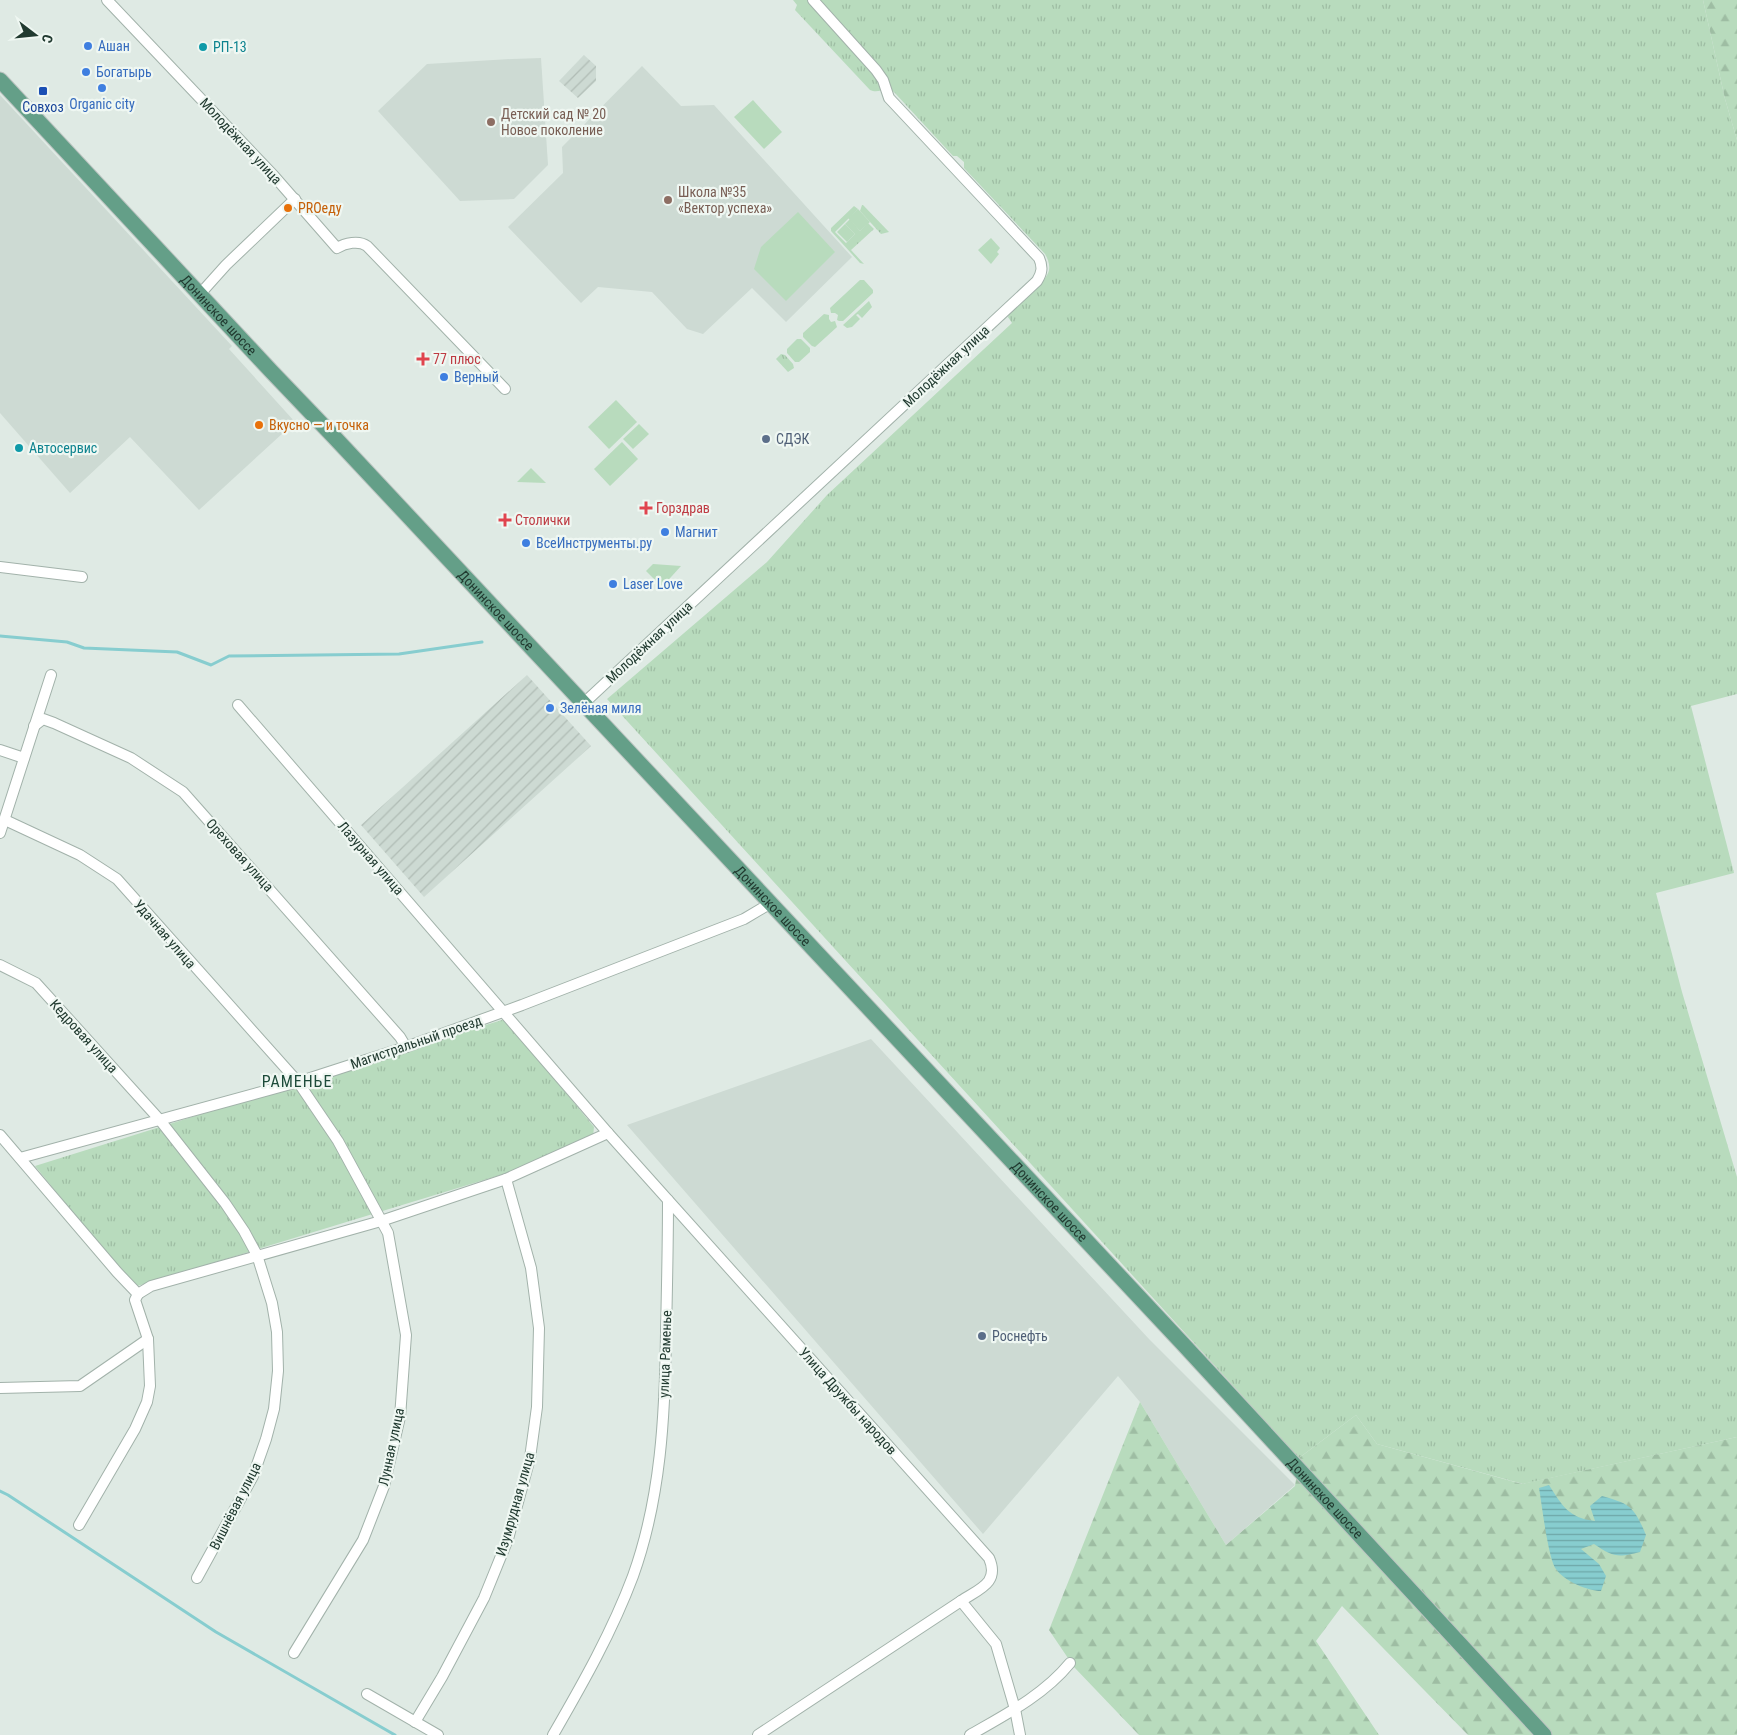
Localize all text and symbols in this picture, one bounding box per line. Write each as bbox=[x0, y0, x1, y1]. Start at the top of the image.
north arrow bbox=[10, 10, 60, 60]
text: С bbox=[39, 33, 56, 45]
place label: Ашан bbox=[98, 38, 130, 54]
place label: РП-13 bbox=[213, 39, 247, 55]
marker: Ашан bbox=[82, 40, 94, 52]
marker: РП-13 bbox=[197, 41, 209, 53]
place label: Богатырь bbox=[96, 64, 152, 80]
marker: Богатырь bbox=[80, 66, 92, 78]
marker: Organic city bbox=[96, 82, 108, 94]
marker: Совхоз bbox=[37, 85, 49, 97]
street label: Молодёжная улица bbox=[197, 95, 285, 187]
place label: Organic city bbox=[69, 96, 135, 112]
place label: Совхоз bbox=[22, 99, 64, 115]
place label: Детский сад № 20 Новое поколение bbox=[501, 106, 606, 138]
marker: Детский сад № 20 Новое поколение bbox=[485, 116, 497, 128]
place label: Школа №35 «Вектор успеха» bbox=[678, 184, 772, 216]
marker: Школа №35 «Вектор успеха» bbox=[662, 194, 674, 206]
place label: PROеду bbox=[298, 200, 342, 216]
marker: PROеду bbox=[282, 202, 294, 214]
street label: Донинское шоссе bbox=[177, 271, 260, 359]
street label: Молодёжная улица bbox=[900, 322, 992, 410]
place label: 77 плюс bbox=[433, 351, 481, 367]
marker: 77 плюс bbox=[417, 353, 429, 365]
place label: Верный bbox=[454, 369, 499, 385]
marker: Верный bbox=[438, 371, 450, 383]
place label: Вкусно — и точка bbox=[269, 417, 369, 433]
marker: Вкусно — и точка bbox=[253, 419, 265, 431]
place label: СДЭК bbox=[776, 431, 809, 447]
marker: СДЭК bbox=[760, 433, 772, 445]
place label: Автосервис bbox=[29, 440, 97, 456]
marker: Автосервис bbox=[13, 442, 25, 454]
place label: Горздрав bbox=[656, 500, 710, 516]
marker: Горздрав bbox=[640, 502, 652, 514]
place label: Столички bbox=[515, 512, 570, 528]
marker: Столички bbox=[499, 514, 511, 526]
place label: Магнит bbox=[675, 524, 718, 540]
marker: Магнит bbox=[659, 526, 671, 538]
place label: ВсеИнструменты.ру bbox=[536, 535, 652, 551]
marker: ВсеИнструменты.ру bbox=[520, 537, 532, 549]
street label: Донинское шоссе bbox=[455, 567, 538, 654]
place label: Laser Love bbox=[623, 576, 683, 592]
marker: Laser Love bbox=[607, 578, 619, 590]
street label: Молодёжная улица bbox=[603, 598, 695, 686]
place label: Зелёная миля bbox=[560, 700, 641, 716]
marker: Зелёная миля bbox=[544, 702, 556, 714]
street label: Ореховая улица bbox=[203, 815, 277, 895]
street label: Лазурная улица bbox=[335, 818, 407, 898]
street label: Донинское шоссе bbox=[732, 862, 815, 949]
street label: Удачная улица bbox=[131, 896, 199, 972]
street label: Кедровая улица bbox=[47, 996, 121, 1076]
street label: Магистральный проезд bbox=[348, 1012, 484, 1072]
district label: РАМЕНЬЕ bbox=[262, 1072, 332, 1091]
street label: Донинское шоссе bbox=[1008, 1158, 1091, 1245]
street label: улица Раменье bbox=[655, 1310, 675, 1398]
place label: Роснефть bbox=[992, 1328, 1048, 1344]
marker: Роснефть bbox=[976, 1330, 988, 1342]
street label: Улица Дружбы народов bbox=[796, 1344, 900, 1458]
street label: Лунная улица bbox=[375, 1407, 407, 1487]
street label: Изумрудная улица bbox=[493, 1450, 537, 1558]
street label: Донинское шоссе bbox=[1284, 1455, 1367, 1542]
street label: Вишнёвая улица bbox=[206, 1460, 264, 1552]

